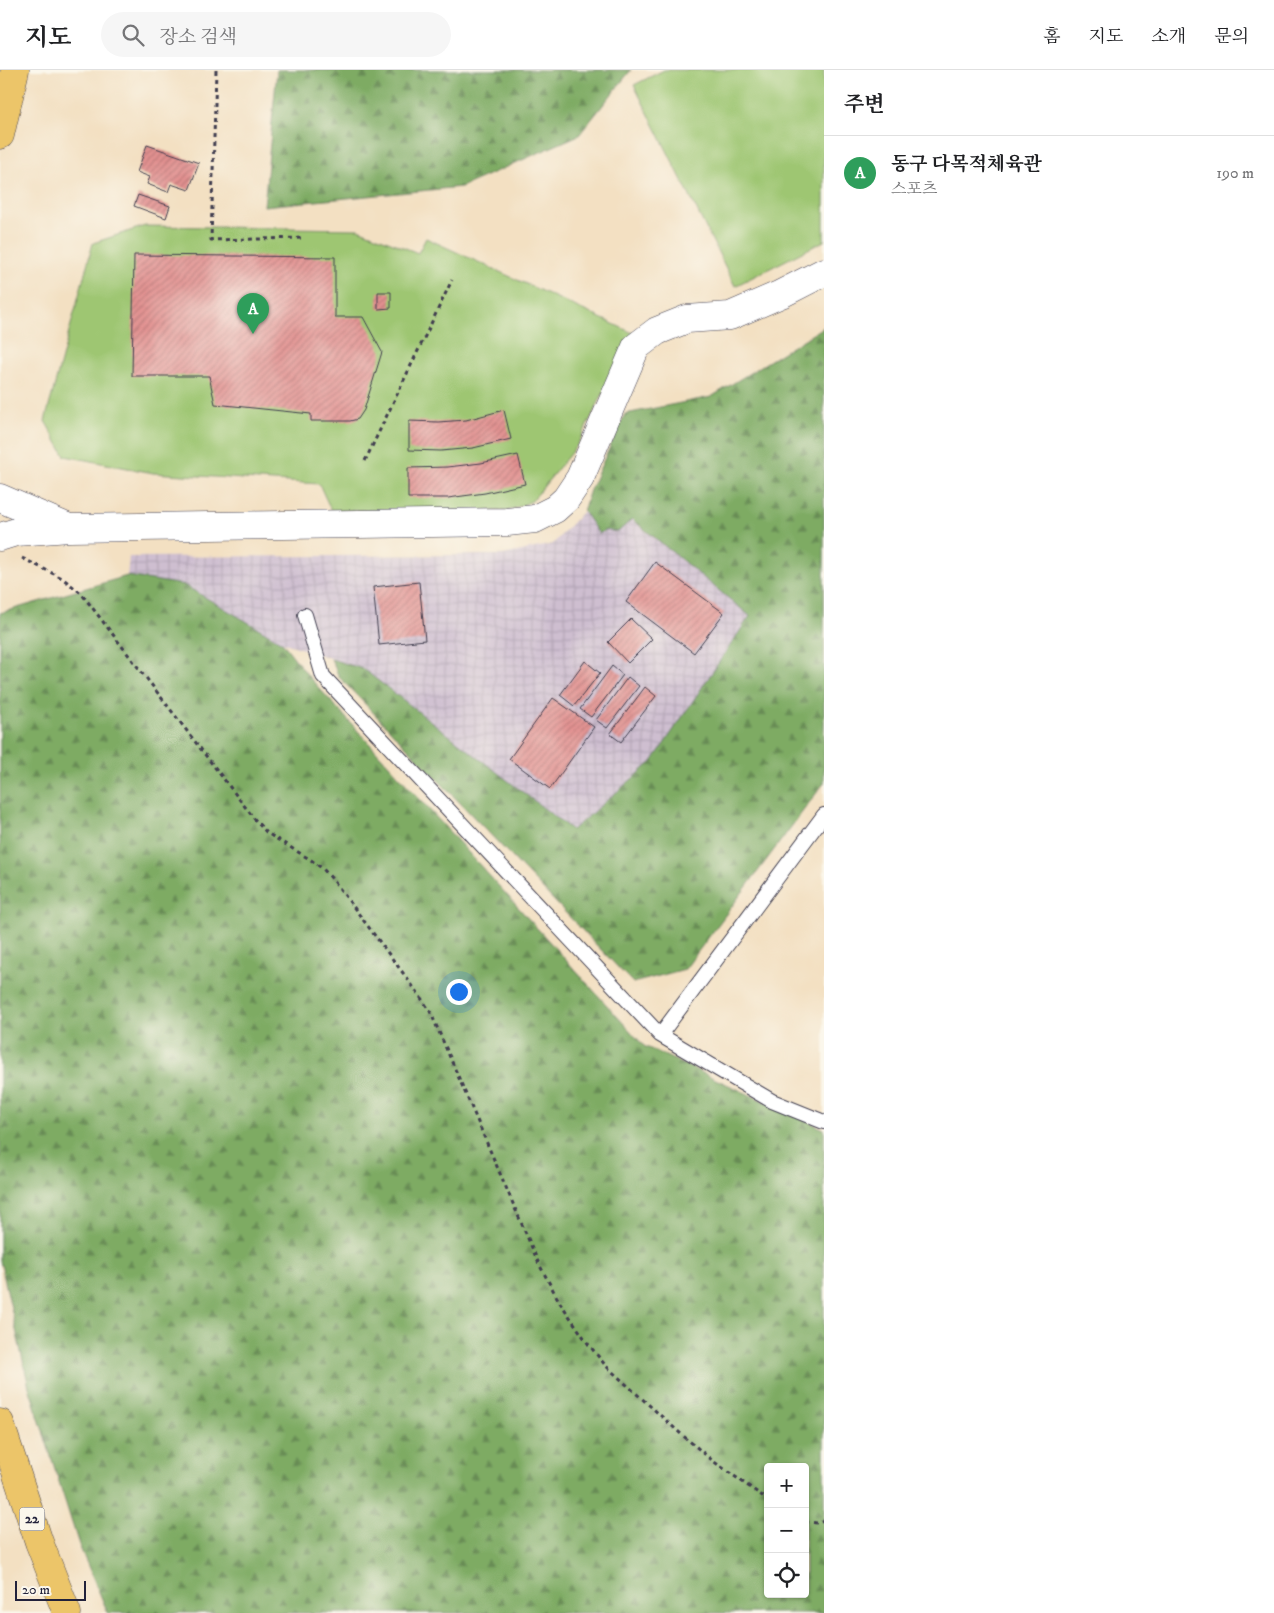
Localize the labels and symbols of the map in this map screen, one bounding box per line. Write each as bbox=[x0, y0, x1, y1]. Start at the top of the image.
pin: A bbox=[237, 293, 269, 334]
your location bbox=[446, 979, 472, 1005]
road number: 22 bbox=[20, 1508, 44, 1530]
scale bar bbox=[15, 1578, 86, 1601]

